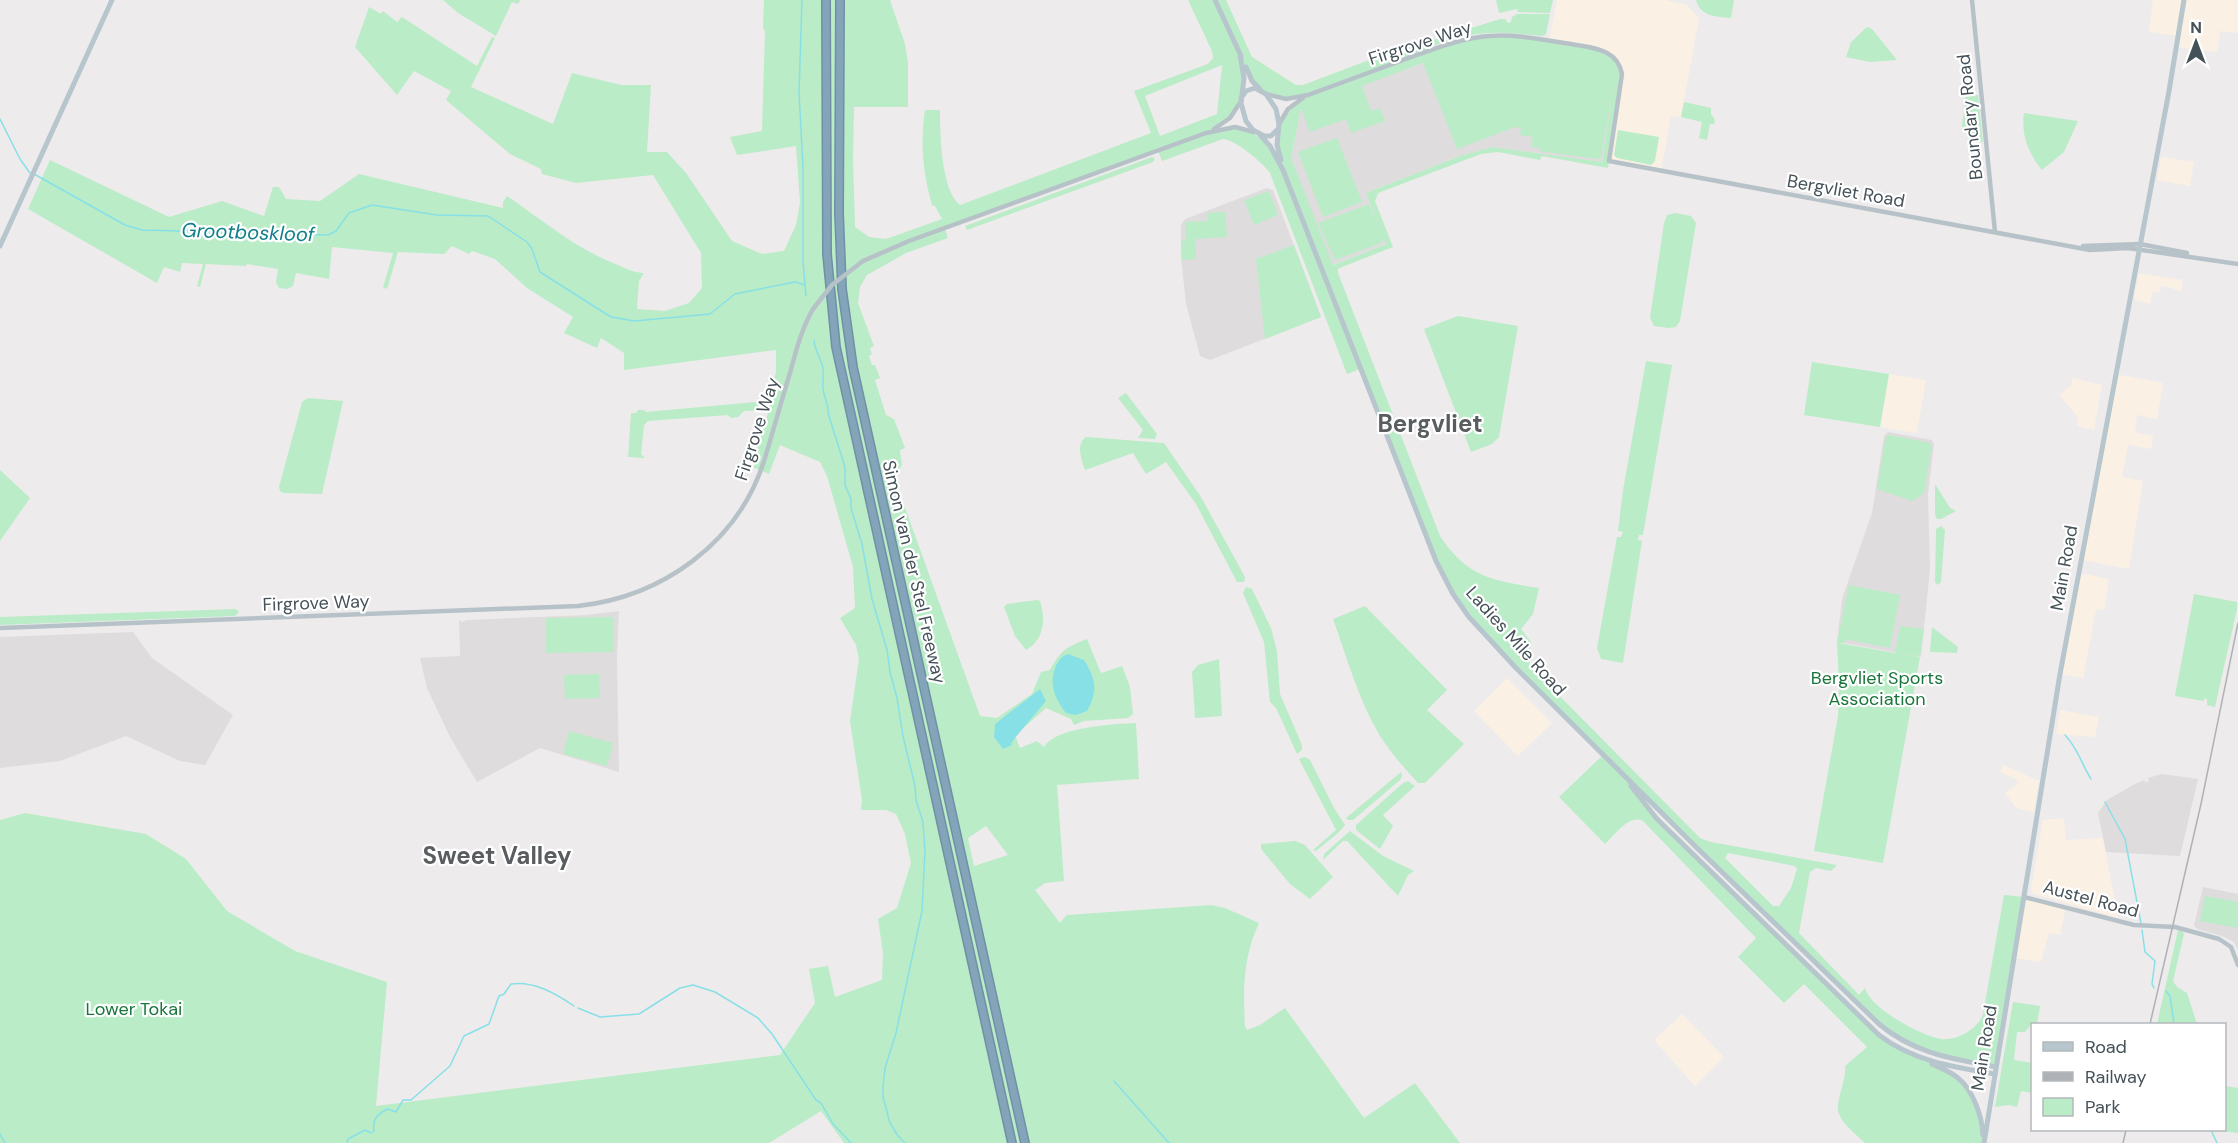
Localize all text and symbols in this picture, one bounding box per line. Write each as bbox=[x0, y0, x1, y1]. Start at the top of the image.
north arrow bbox=[2166, 12, 2226, 72]
street label: Firgrove Way bbox=[1365, 15, 1475, 71]
text: N bbox=[2190, 17, 2202, 38]
street label: Boundary Road bbox=[1951, 53, 1989, 181]
street label: Bergvliet Road bbox=[1785, 169, 1907, 213]
water label: Grootboskloof bbox=[181, 217, 316, 247]
street label: Firgrove Way bbox=[729, 374, 785, 484]
district label: Bergvliet bbox=[1377, 408, 1483, 439]
street label: Simon van der Stel Freeway bbox=[877, 458, 951, 686]
street label: Main Road bbox=[2045, 523, 2083, 613]
street label: Ladies Mile Road bbox=[1460, 581, 1572, 701]
street label: Firgrove Way bbox=[262, 589, 370, 617]
park label: Bergvliet Sports Association bbox=[1811, 666, 1943, 711]
district label: Sweet Valley bbox=[422, 840, 572, 871]
street label: Austel Road bbox=[2040, 875, 2142, 923]
park label: Lower Tokai bbox=[86, 997, 182, 1021]
street label: Main Road bbox=[1965, 1004, 2003, 1092]
legend bbox=[2031, 1023, 2226, 1131]
text: Road bbox=[2085, 1035, 2127, 1059]
text: Railway bbox=[2085, 1065, 2147, 1089]
text: Park bbox=[2085, 1095, 2121, 1119]

